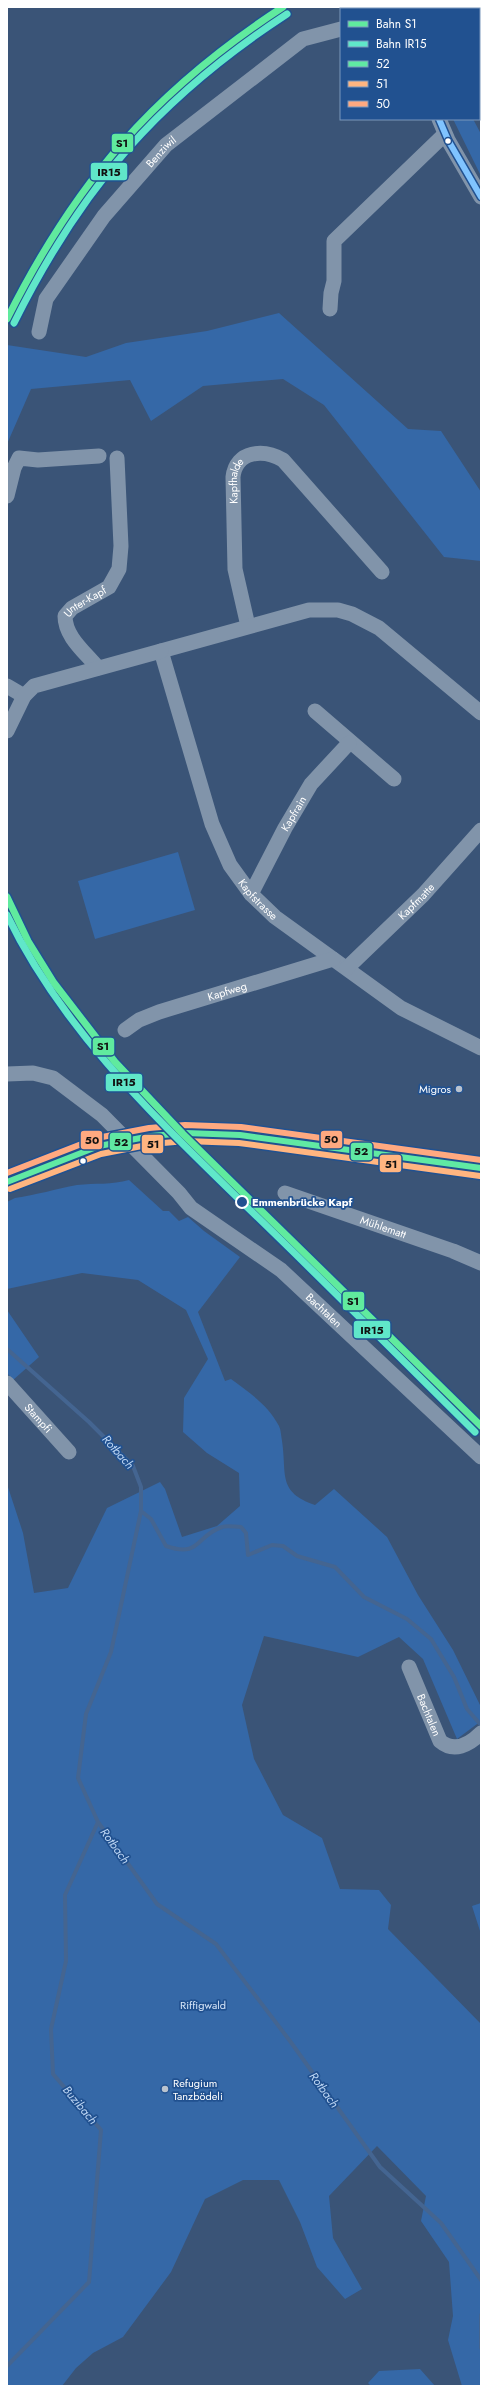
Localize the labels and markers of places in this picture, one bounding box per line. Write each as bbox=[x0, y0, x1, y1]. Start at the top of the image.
unlabelled marker bbox=[443, 136, 453, 146]
place label: Migros bbox=[419, 1081, 452, 1097]
marker: Migros bbox=[454, 1084, 464, 1094]
unlabelled marker bbox=[78, 1156, 88, 1166]
place label: Emmenbrücke Kapf bbox=[252, 1194, 354, 1210]
marker: Emmenbrücke Kapf bbox=[235, 1195, 249, 1209]
place label: Refugium Tanzbödeli bbox=[173, 2075, 223, 2104]
marker: Refugium Tanzbödeli bbox=[160, 2084, 170, 2094]

